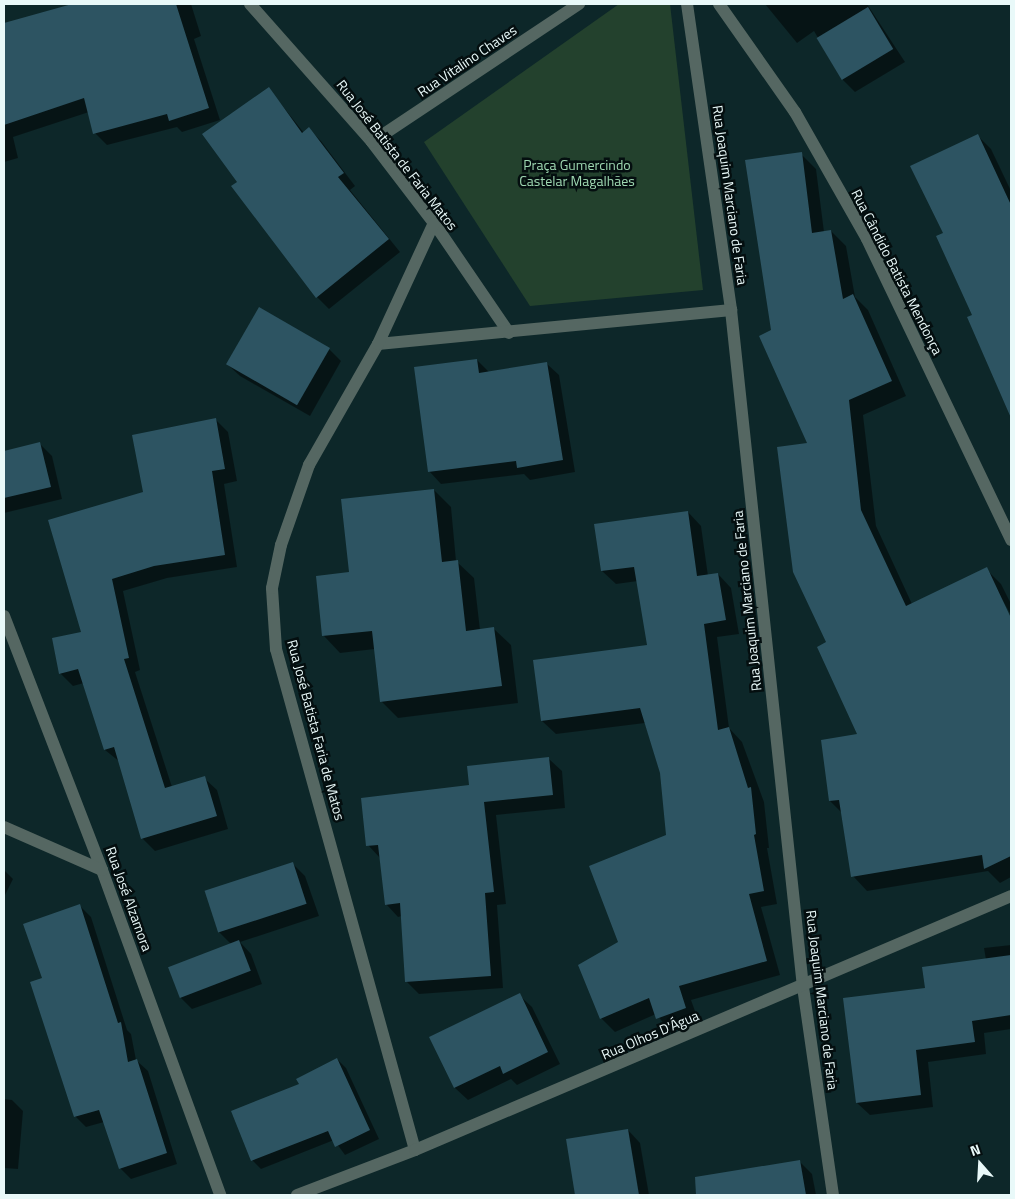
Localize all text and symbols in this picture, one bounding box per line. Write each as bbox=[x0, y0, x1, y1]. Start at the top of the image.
street label: Rua Vitalino Chaves bbox=[414, 22, 520, 100]
street label: Rua José Batista de Faria Matos bbox=[333, 76, 461, 234]
street label: Rua Joaquim Marciano de Faria bbox=[709, 104, 751, 286]
park label: Praça Gumercindo Castelar Magalhães bbox=[519, 157, 635, 190]
street label: Rua Cândido Batista Mendonça bbox=[848, 186, 946, 358]
street label: Rua Joaquim Marciano de Faria bbox=[729, 510, 765, 692]
street label: Rua José Batista Faria de Matos bbox=[284, 638, 348, 822]
street label: Rua José Alzamora bbox=[102, 844, 156, 954]
street label: Rua Joaquim Marciano de Faria bbox=[803, 909, 841, 1091]
street label: Rua Olhos D'Água bbox=[599, 1007, 701, 1063]
text: N bbox=[967, 1138, 983, 1161]
north arrow bbox=[955, 1139, 1005, 1189]

